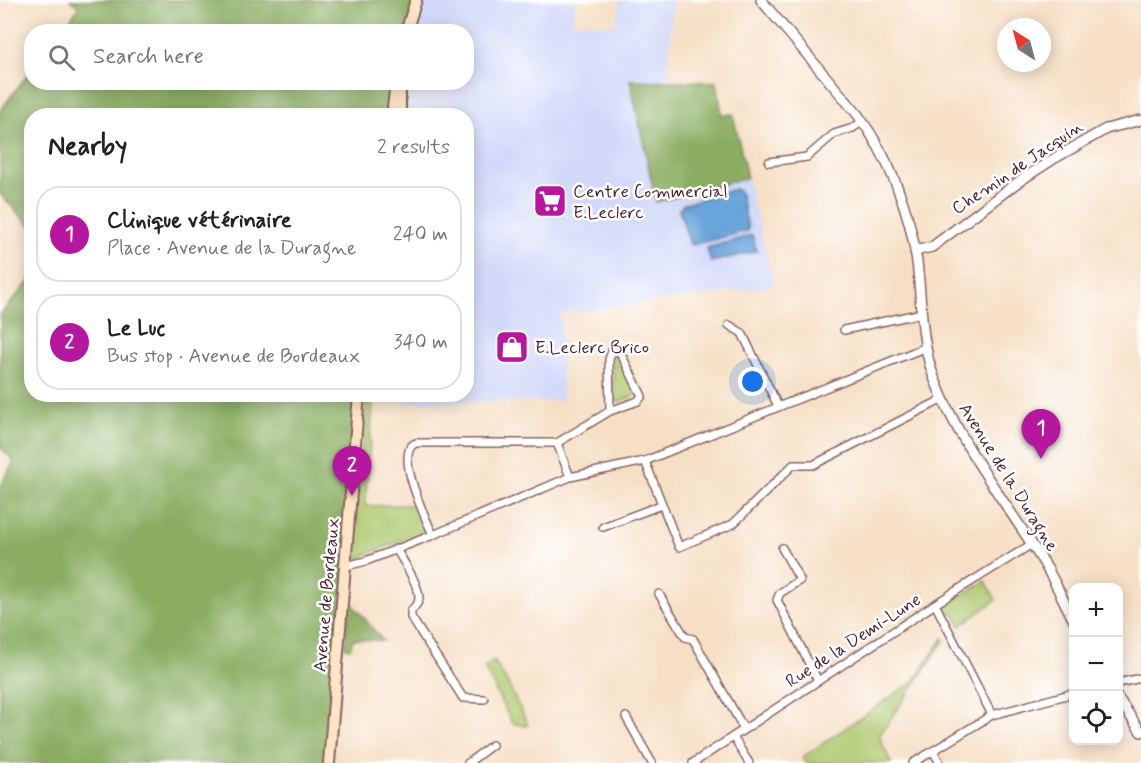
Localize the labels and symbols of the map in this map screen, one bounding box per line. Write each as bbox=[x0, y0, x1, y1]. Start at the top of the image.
north arrow bbox=[997, 18, 1051, 72]
street label: Chemin de Jacquin bbox=[947, 115, 1088, 221]
place label: Centre Commercial E.Leclerc bbox=[573, 180, 728, 225]
supermarket icon: Centre Commercial E.Leclerc bbox=[532, 183, 568, 219]
shop icon: E.Leclerc Brico bbox=[494, 329, 530, 365]
place label: E.Leclerc Brico bbox=[535, 336, 649, 360]
your location bbox=[738, 367, 767, 396]
street label: Avenue de la Duragne bbox=[951, 399, 1064, 557]
pin: 1 bbox=[1022, 410, 1060, 459]
pin: 2 bbox=[332, 446, 372, 496]
street label: Avenue de Bordeaux bbox=[308, 517, 346, 673]
street label: Rue de la Demi-Lune bbox=[781, 588, 926, 694]

